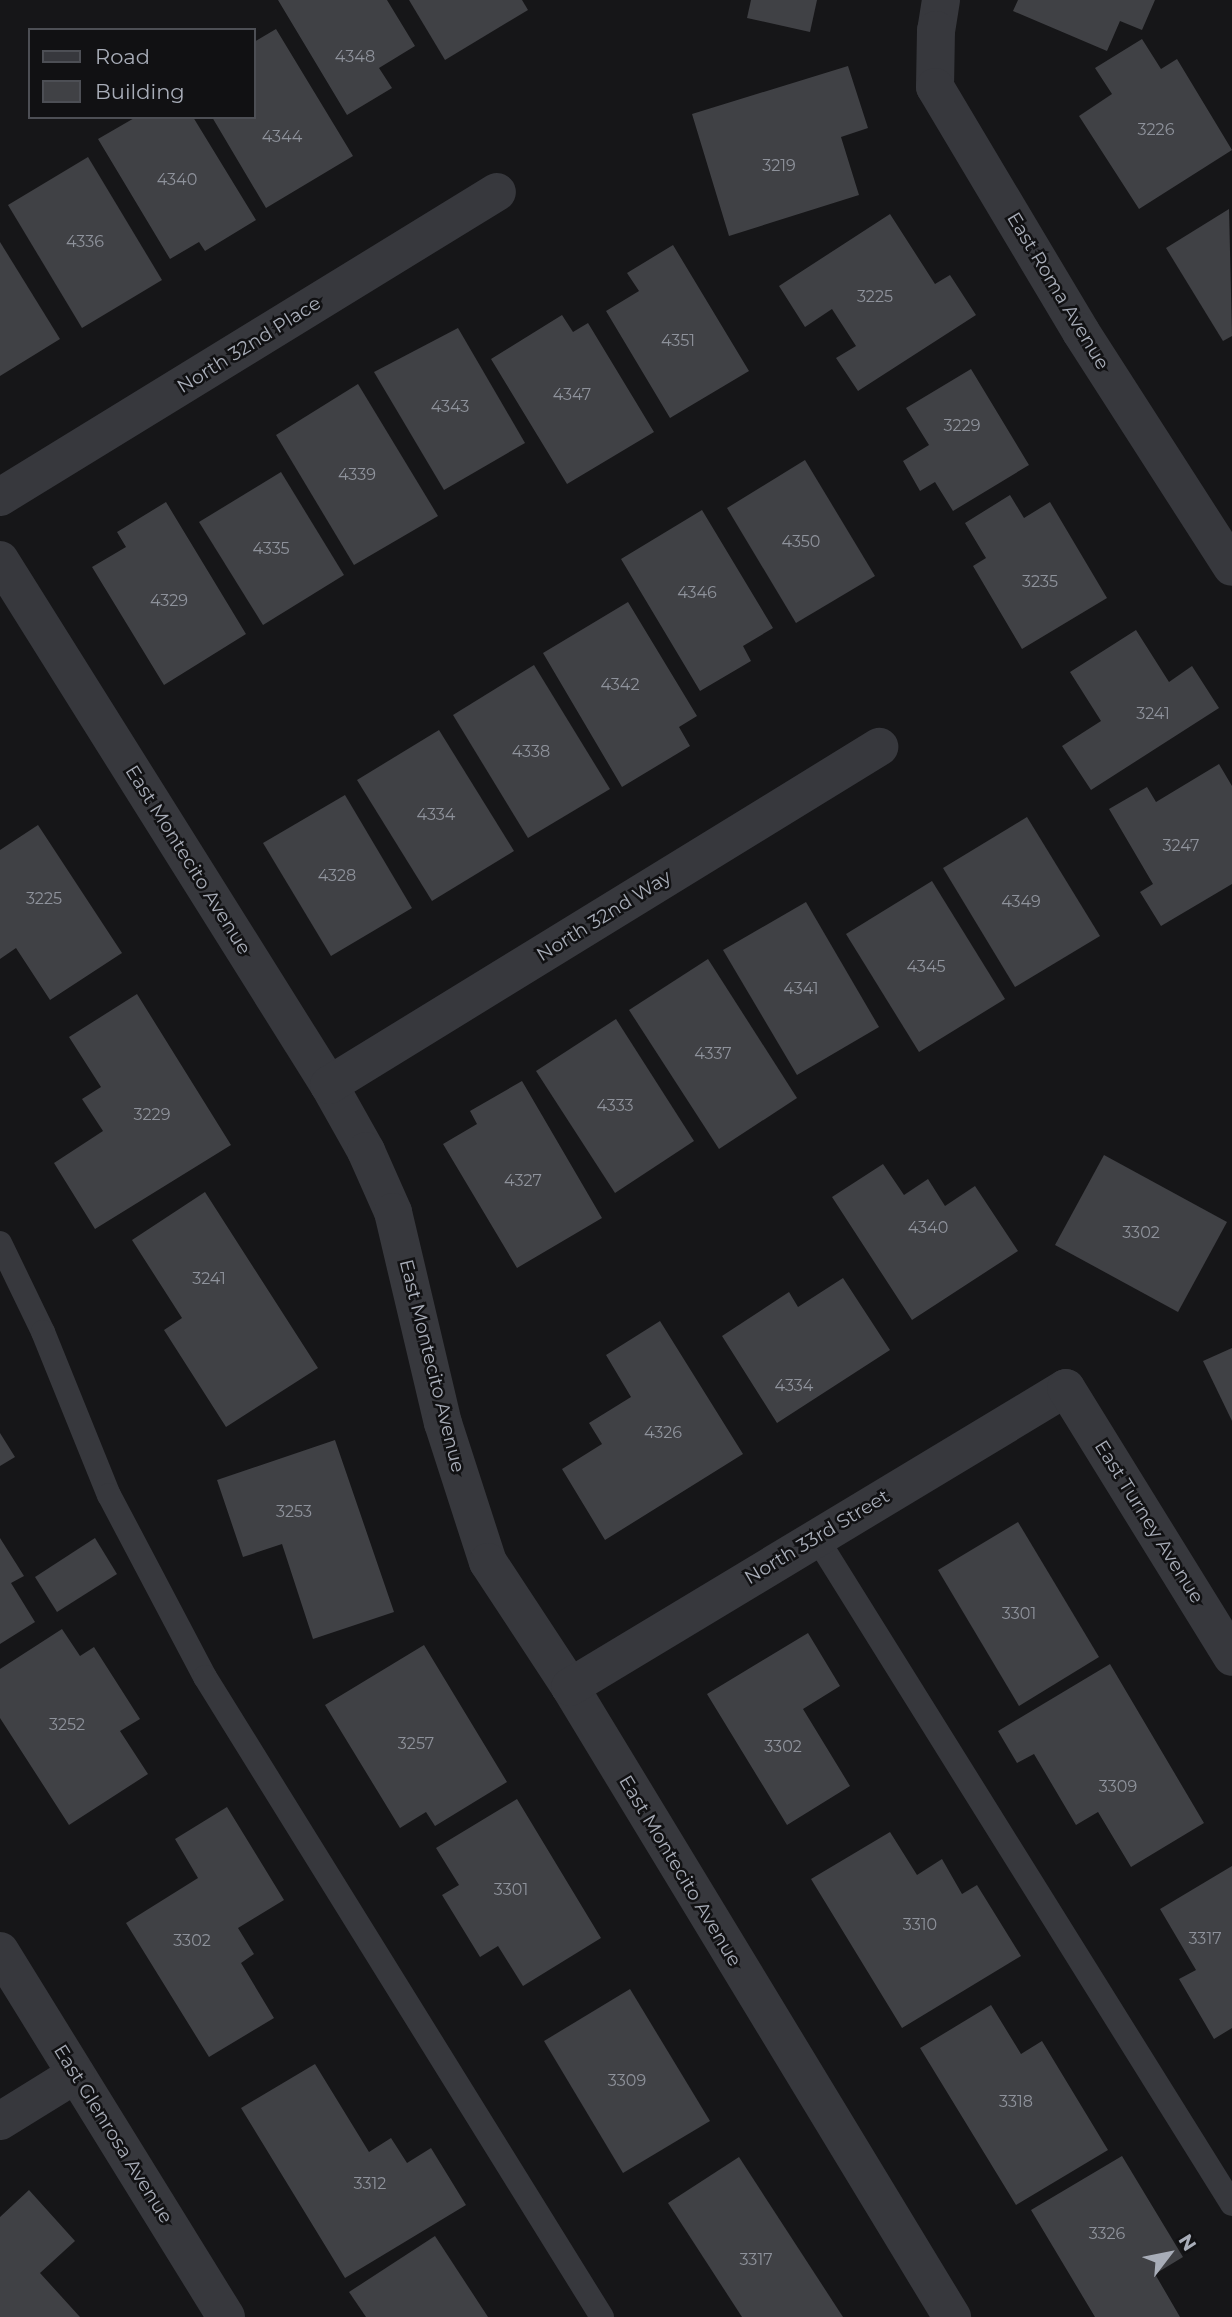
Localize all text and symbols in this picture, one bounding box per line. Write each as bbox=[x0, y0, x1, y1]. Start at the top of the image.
legend bbox=[28, 28, 256, 119]
text: Road bbox=[95, 44, 150, 69]
house number: 4348 bbox=[335, 47, 375, 67]
text: Building bbox=[95, 79, 185, 104]
house number: 3226 bbox=[1138, 120, 1174, 140]
house number: 4344 bbox=[262, 127, 302, 147]
house number: 3219 bbox=[762, 156, 796, 176]
house number: 4340 bbox=[157, 170, 197, 190]
street label: East Roma Avenue bbox=[1002, 208, 1114, 374]
house number: 4336 bbox=[66, 232, 104, 252]
house number: 3225 bbox=[857, 287, 893, 307]
street label: North 32nd Place bbox=[173, 292, 325, 398]
house number: 4351 bbox=[661, 331, 695, 351]
house number: 4347 bbox=[553, 385, 591, 405]
house number: 4343 bbox=[431, 397, 469, 417]
house number: 3229 bbox=[944, 416, 980, 436]
house number: 4339 bbox=[338, 465, 376, 485]
house number: 4350 bbox=[782, 532, 820, 552]
house number: 4335 bbox=[252, 539, 290, 559]
house number: 3235 bbox=[1022, 572, 1058, 592]
house number: 4346 bbox=[677, 583, 717, 603]
house number: 4329 bbox=[150, 591, 188, 611]
house number: 4342 bbox=[601, 675, 639, 695]
house number: 3241 bbox=[1136, 704, 1170, 724]
house number: 4338 bbox=[512, 742, 550, 762]
street label: East Montecito Avenue bbox=[120, 761, 256, 959]
house number: 4334 bbox=[417, 805, 455, 825]
house number: 3247 bbox=[1163, 836, 1199, 856]
street label: North 32nd Way bbox=[533, 865, 675, 967]
house number: 4328 bbox=[318, 866, 356, 886]
house number: 3225 bbox=[26, 889, 62, 909]
house number: 4349 bbox=[1001, 892, 1041, 912]
house number: 4345 bbox=[907, 957, 945, 977]
house number: 4341 bbox=[783, 979, 819, 999]
house number: 4337 bbox=[694, 1044, 732, 1064]
house number: 4333 bbox=[596, 1096, 634, 1116]
house number: 3229 bbox=[134, 1105, 170, 1125]
house number: 4327 bbox=[504, 1171, 542, 1191]
house number: 4340 bbox=[908, 1218, 948, 1238]
house number: 3302 bbox=[1122, 1223, 1160, 1243]
street label: East Montecito Avenue bbox=[394, 1257, 470, 1475]
house number: 3241 bbox=[192, 1269, 226, 1289]
house number: 4334 bbox=[775, 1376, 813, 1396]
house number: 4326 bbox=[644, 1423, 682, 1443]
street label: East Turney Avenue bbox=[1090, 1436, 1208, 1608]
street label: North 33rd Street bbox=[740, 1485, 894, 1589]
house number: 3253 bbox=[276, 1502, 312, 1522]
house number: 3301 bbox=[1002, 1604, 1036, 1624]
house number: 3252 bbox=[49, 1715, 85, 1735]
house number: 3257 bbox=[398, 1734, 434, 1754]
house number: 3302 bbox=[764, 1737, 802, 1757]
street label: East Montecito Avenue bbox=[614, 1771, 746, 1971]
house number: 3309 bbox=[1099, 1777, 1137, 1797]
house number: 3301 bbox=[494, 1880, 528, 1900]
house number: 3310 bbox=[903, 1915, 937, 1935]
house number: 3317 bbox=[1188, 1929, 1222, 1949]
house number: 3302 bbox=[173, 1931, 211, 1951]
street label: East Glenrosa Avenue bbox=[49, 2040, 177, 2228]
house number: 3309 bbox=[608, 2071, 646, 2091]
house number: 3318 bbox=[999, 2092, 1033, 2112]
house number: 3312 bbox=[354, 2174, 386, 2194]
north arrow bbox=[1134, 2219, 1204, 2289]
house number: 3326 bbox=[1089, 2224, 1125, 2244]
text: N bbox=[1173, 2230, 1201, 2255]
house number: 3317 bbox=[739, 2250, 773, 2270]

